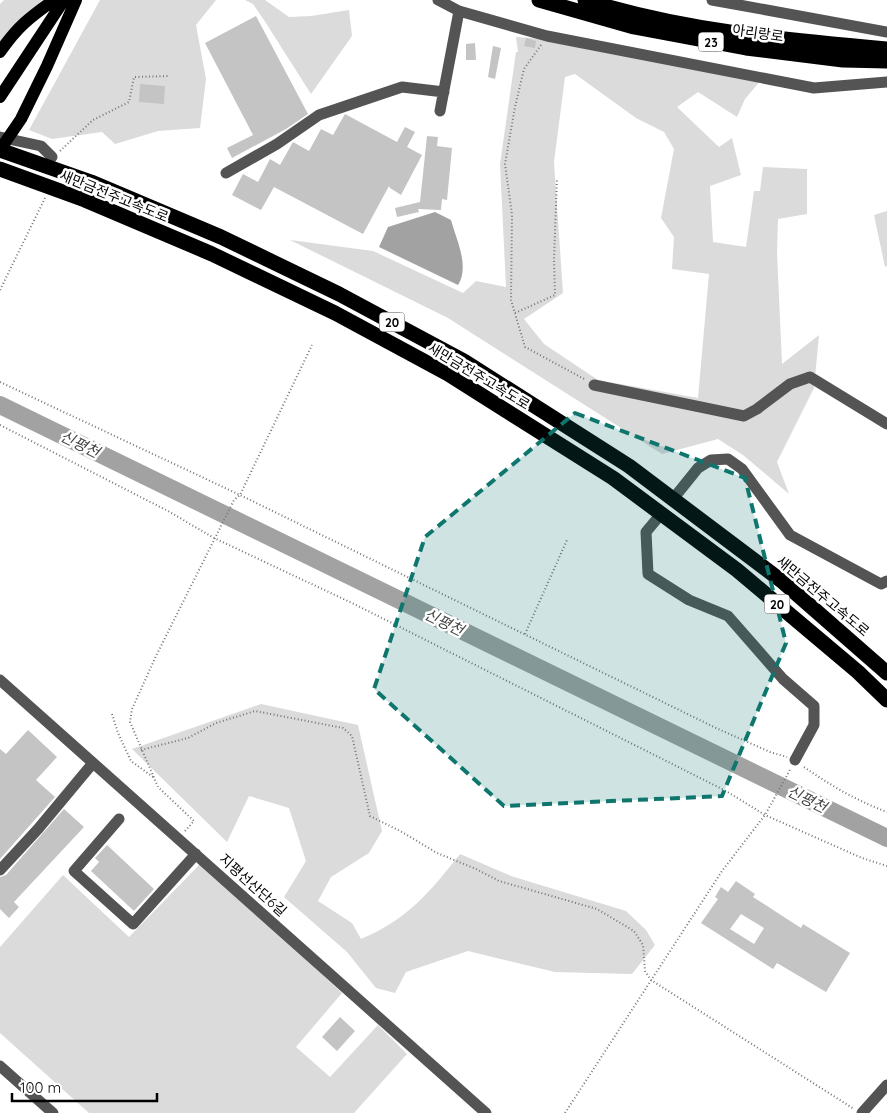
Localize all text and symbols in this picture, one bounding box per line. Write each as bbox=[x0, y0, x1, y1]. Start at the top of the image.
street label: 아리랑로 bbox=[731, 21, 785, 46]
road number: 23 bbox=[698, 32, 724, 52]
street label: 새만금전주고속도로 bbox=[57, 166, 171, 226]
road number: 20 bbox=[380, 313, 404, 332]
street label: 새만금전주고속도로 bbox=[425, 338, 533, 414]
water label: 신평천 bbox=[57, 426, 105, 463]
street label: 새만금전주고속도로 bbox=[773, 552, 873, 640]
road number: 20 bbox=[764, 594, 790, 614]
water label: 신평천 bbox=[421, 604, 469, 641]
water label: 신평천 bbox=[784, 781, 832, 818]
street label: 지평선산단6길 bbox=[215, 850, 291, 920]
scale bar bbox=[12, 1070, 158, 1102]
text: 100 m bbox=[20, 1078, 61, 1097]

